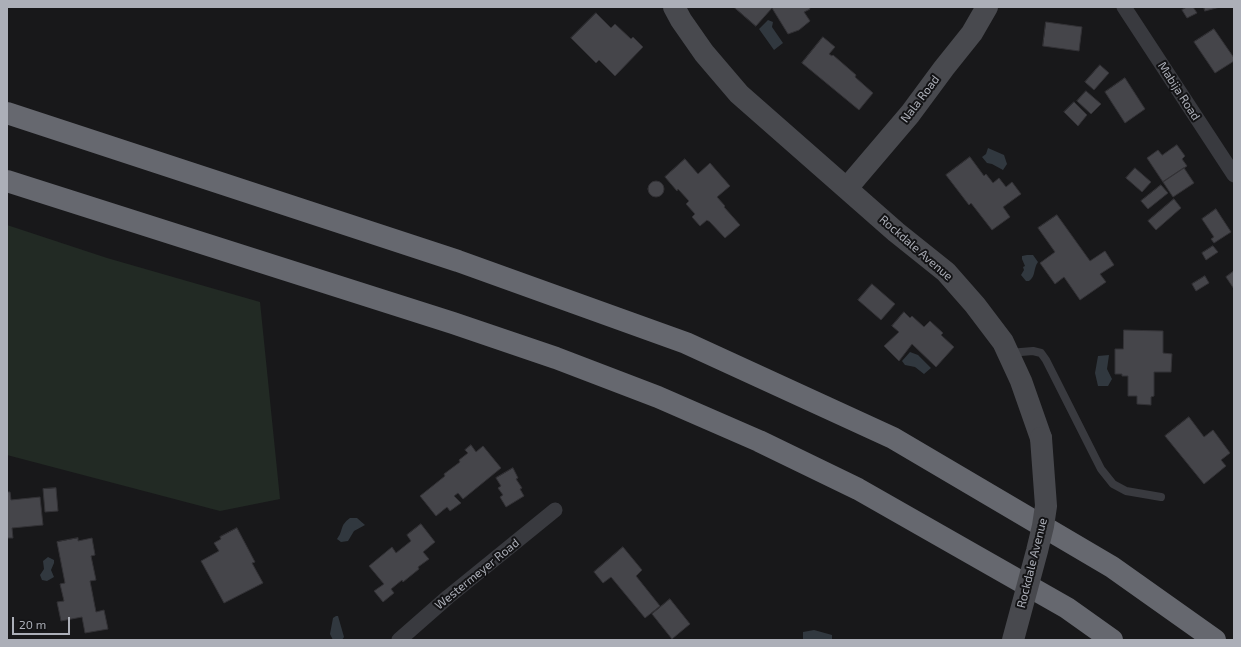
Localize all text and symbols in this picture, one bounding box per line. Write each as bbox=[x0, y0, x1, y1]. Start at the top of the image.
street label: Mabija Road bbox=[1155, 59, 1203, 123]
street label: Nala Road bbox=[898, 73, 942, 125]
street label: Rockdale Avenue bbox=[876, 212, 956, 284]
street label: Rockdale Avenue bbox=[1014, 516, 1050, 610]
street label: Westermeyer Road bbox=[432, 536, 522, 612]
scale bar bbox=[14, 609, 72, 635]
text: 20 m bbox=[19, 617, 46, 631]

